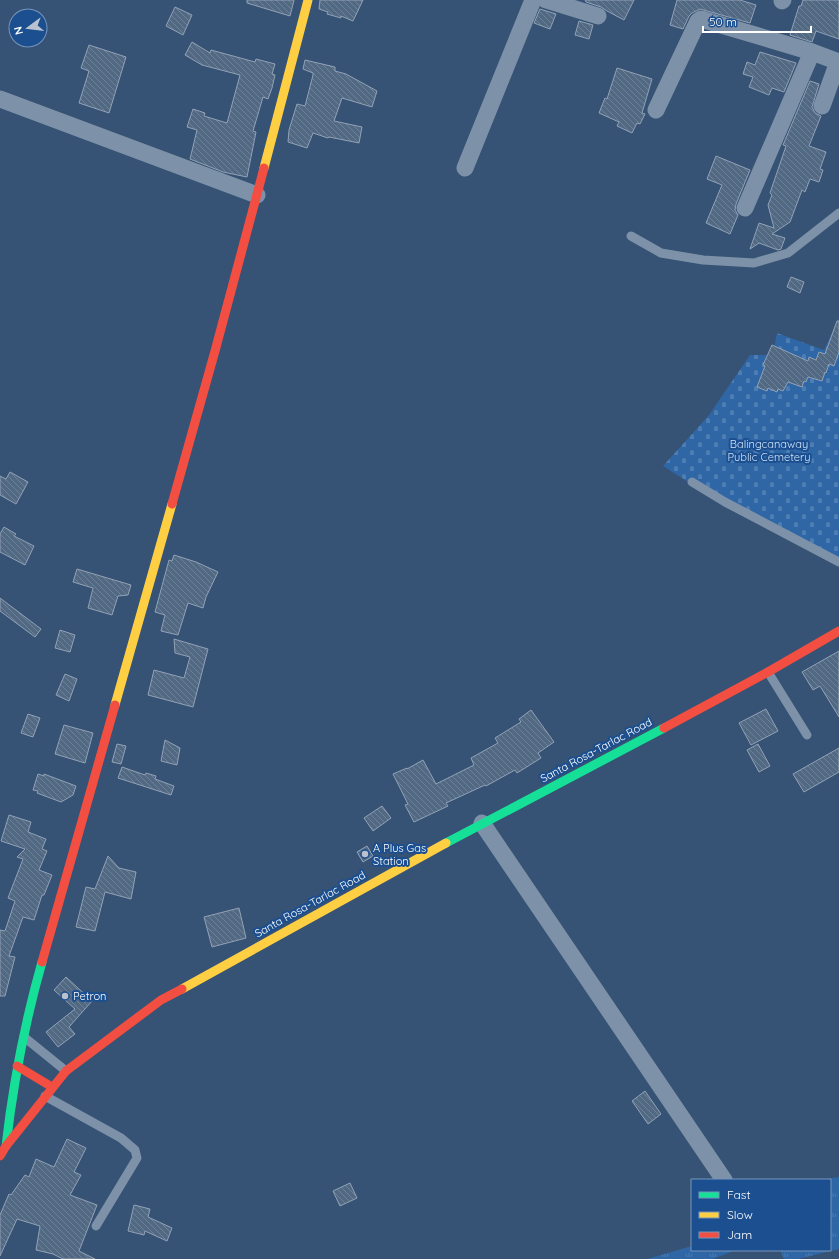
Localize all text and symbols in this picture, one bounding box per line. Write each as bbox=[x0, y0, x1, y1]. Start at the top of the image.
north arrow bbox=[8, 8, 48, 48]
scale bar bbox=[703, 8, 811, 34]
text: 50 m bbox=[709, 14, 737, 29]
text: N bbox=[11, 25, 26, 36]
park label: Balingcanaway Public Cemetery bbox=[727, 437, 811, 464]
street label: Santa Rosa-Tarlac Road bbox=[538, 715, 654, 785]
place label: A Plus Gas Station bbox=[373, 841, 426, 868]
marker: A Plus Gas Station bbox=[360, 849, 370, 859]
street label: Santa Rosa-Tarlac Road bbox=[252, 868, 368, 940]
place label: Petron bbox=[73, 989, 106, 1003]
marker: Petron bbox=[60, 991, 70, 1001]
legend bbox=[691, 1179, 831, 1251]
text: Fast bbox=[727, 1187, 751, 1202]
text: Slow bbox=[727, 1207, 753, 1222]
text: Jam bbox=[727, 1227, 752, 1242]

